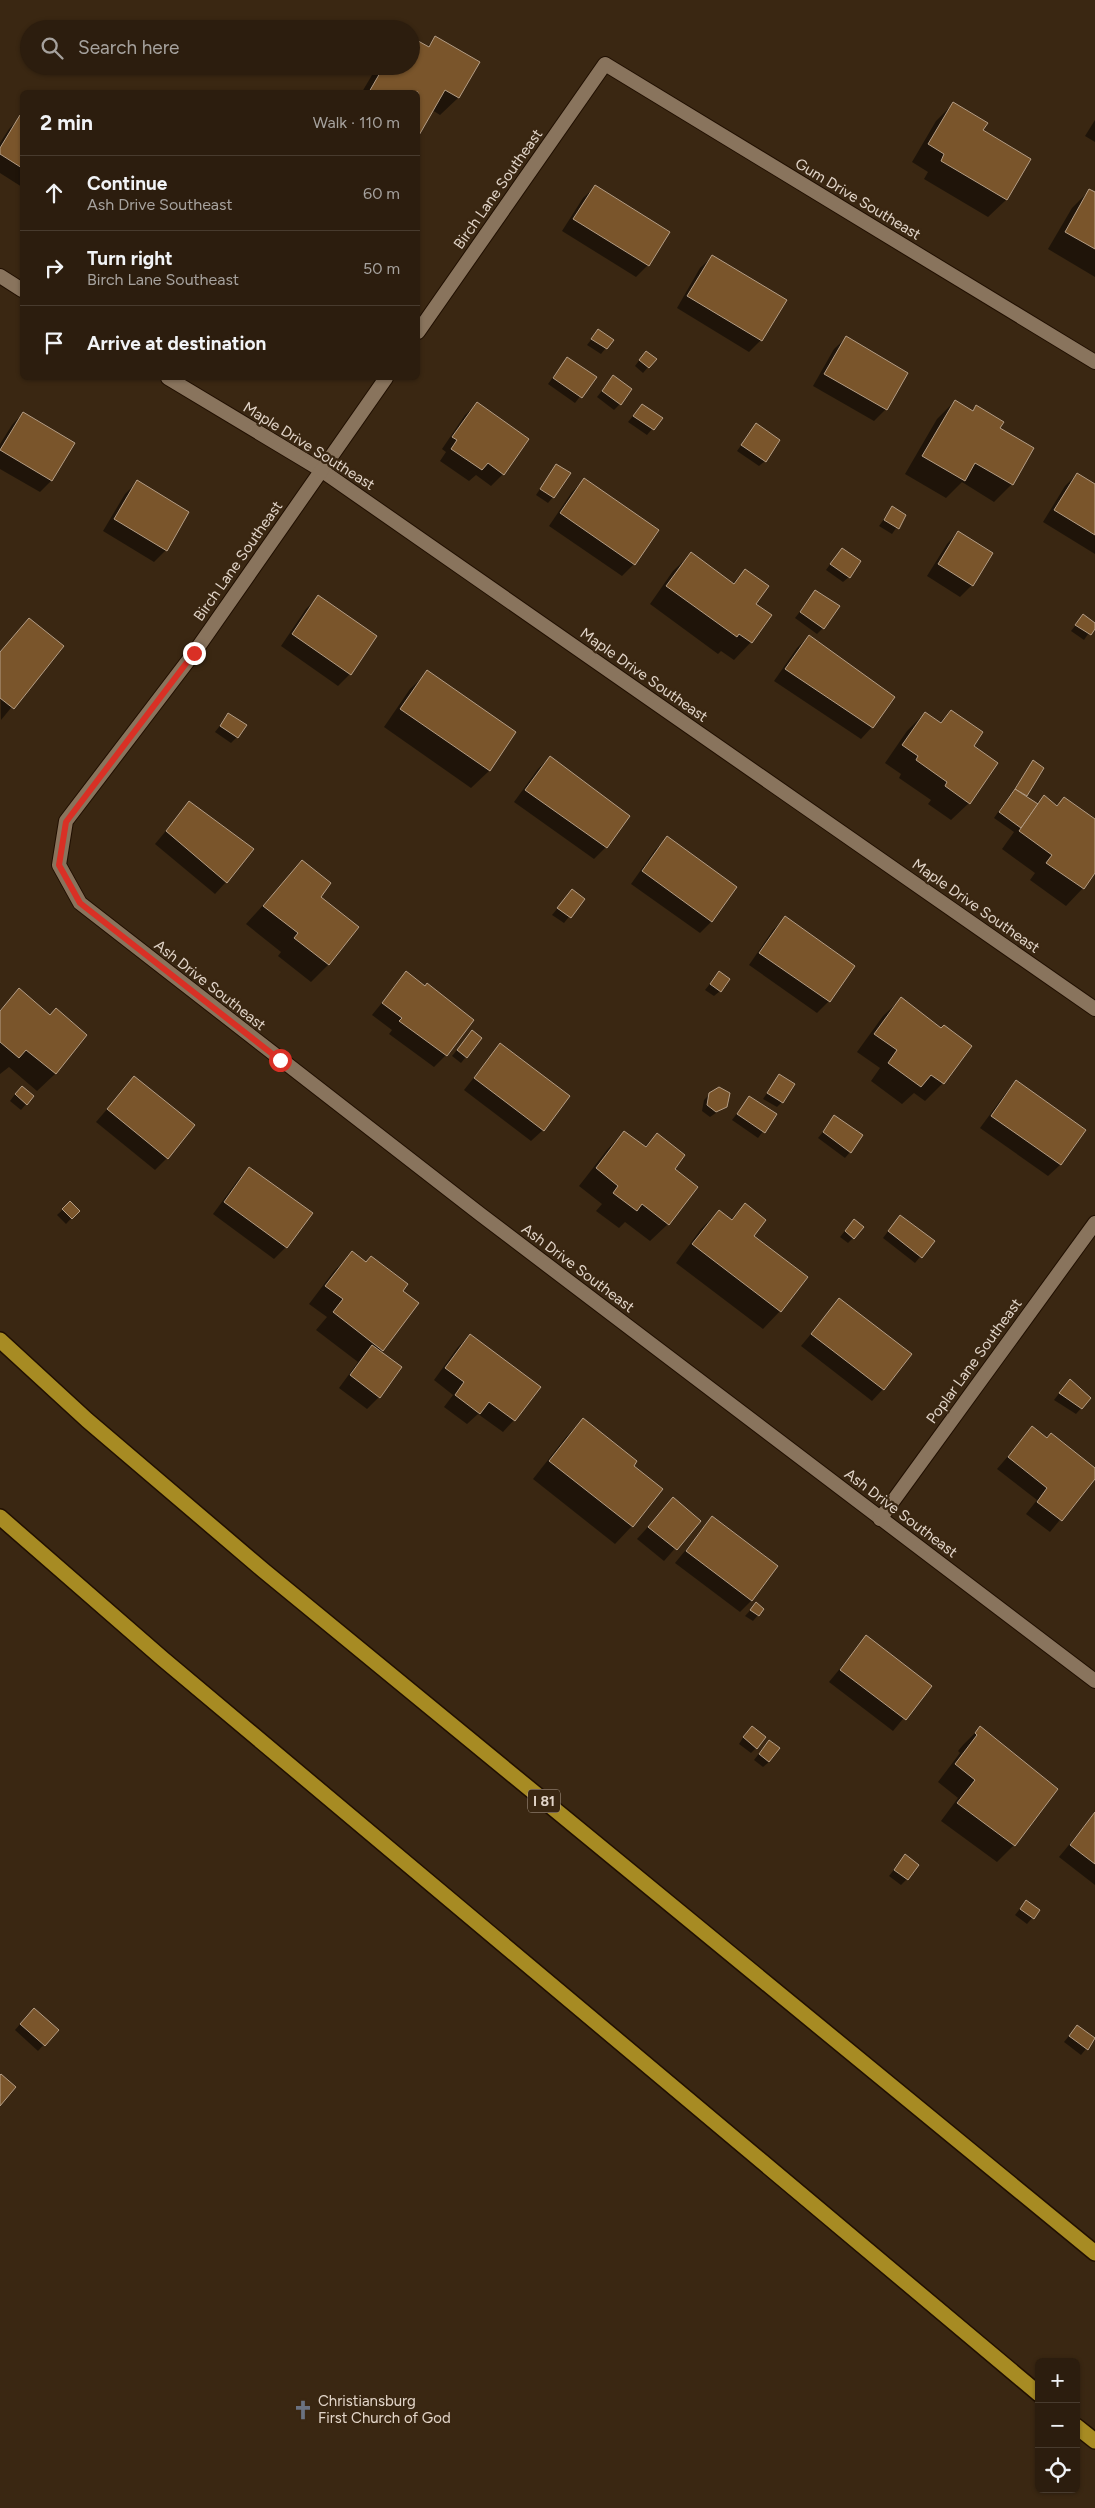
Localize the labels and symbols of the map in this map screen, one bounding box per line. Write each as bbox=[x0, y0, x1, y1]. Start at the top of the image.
street label: Birch Lane Southeast bbox=[450, 125, 546, 253]
street label: Gum Drive Southeast bbox=[792, 154, 924, 244]
street label: Maple Drive Southeast bbox=[240, 398, 378, 494]
street label: Birch Lane Southeast bbox=[190, 497, 286, 625]
street label: Maple Drive Southeast bbox=[577, 624, 712, 726]
route end bbox=[183, 642, 206, 665]
street label: Maple Drive Southeast bbox=[909, 855, 1044, 957]
street label: Ash Drive Southeast bbox=[151, 936, 270, 1034]
route start bbox=[269, 1049, 292, 1072]
street label: Ash Drive Southeast bbox=[518, 1220, 638, 1316]
street label: Poplar Lane Southeast bbox=[923, 1295, 1026, 1427]
street label: Ash Drive Southeast bbox=[841, 1465, 961, 1561]
road number: I 81 bbox=[528, 1790, 560, 1812]
place label: Christiansburg First Church of God bbox=[318, 2392, 451, 2427]
church icon: Christiansburg First Church of God bbox=[292, 2399, 314, 2421]

